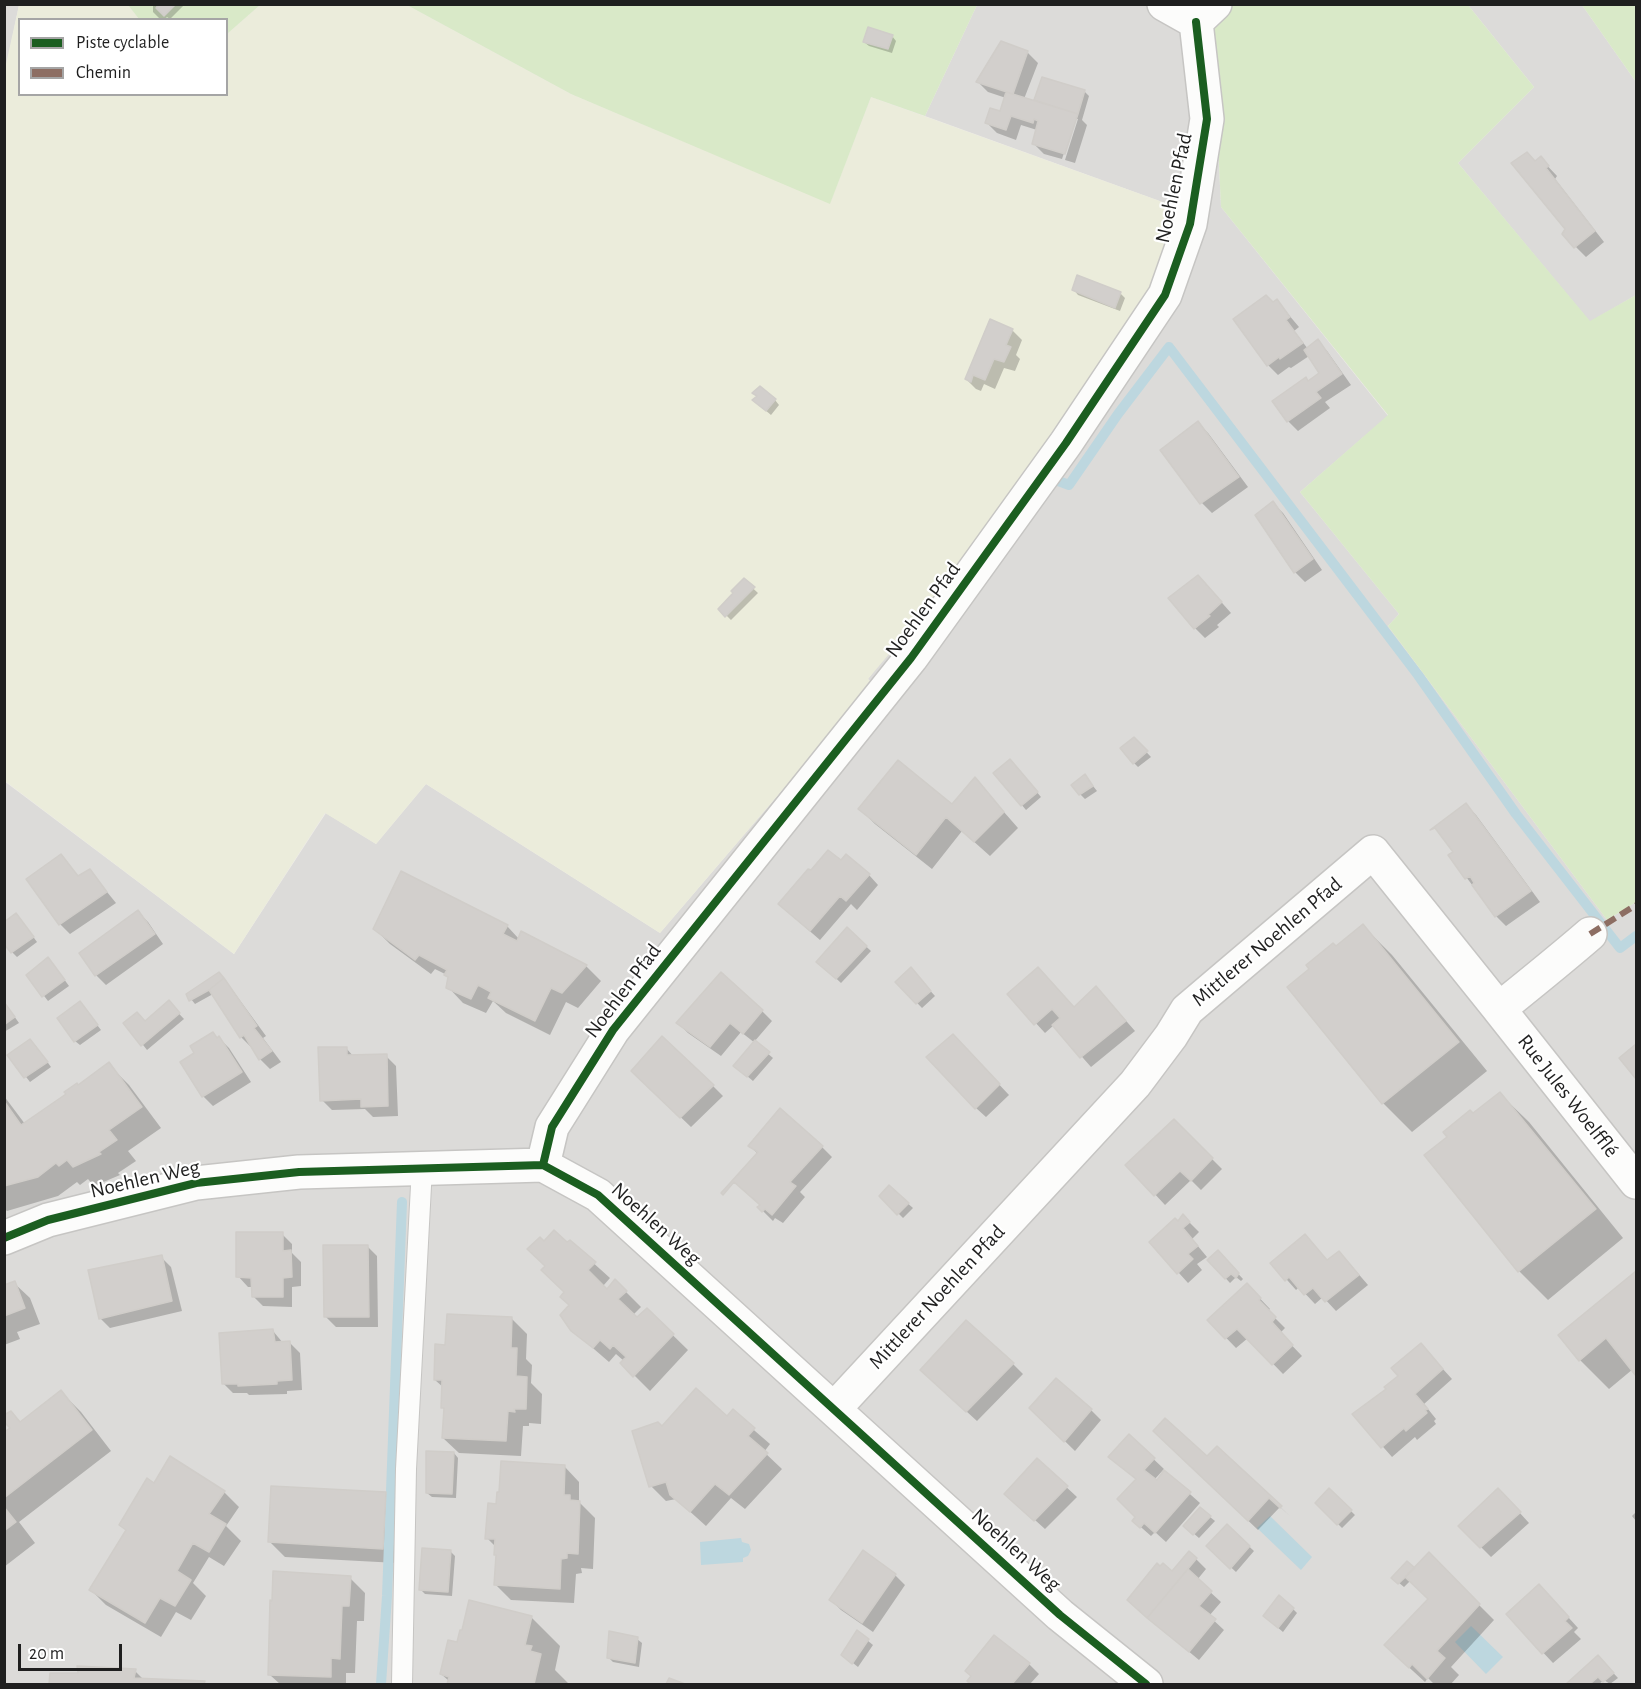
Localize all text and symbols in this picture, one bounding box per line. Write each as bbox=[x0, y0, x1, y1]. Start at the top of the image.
legend bbox=[18, 18, 228, 96]
text: Piste cyclable bbox=[76, 34, 169, 52]
text: Chemin bbox=[76, 64, 131, 82]
street label: Noehlen Pfad bbox=[1150, 131, 1198, 245]
street label: Noehlen Pfad bbox=[880, 557, 966, 663]
street label: Mittlerer Noehlen Pfad bbox=[1187, 872, 1347, 1012]
street label: Noehlen Pfad bbox=[579, 939, 667, 1043]
street label: Rue Jules Woelfflé bbox=[1512, 1029, 1624, 1163]
street label: Noehlen Weg bbox=[88, 1154, 202, 1204]
street label: Noehlen Weg bbox=[606, 1177, 706, 1271]
street label: Mittlerer Noehlen Pfad bbox=[864, 1220, 1010, 1374]
street label: Noehlen Weg bbox=[966, 1503, 1066, 1597]
scale bar bbox=[21, 1632, 124, 1670]
text: 20 m bbox=[29, 1645, 64, 1663]

